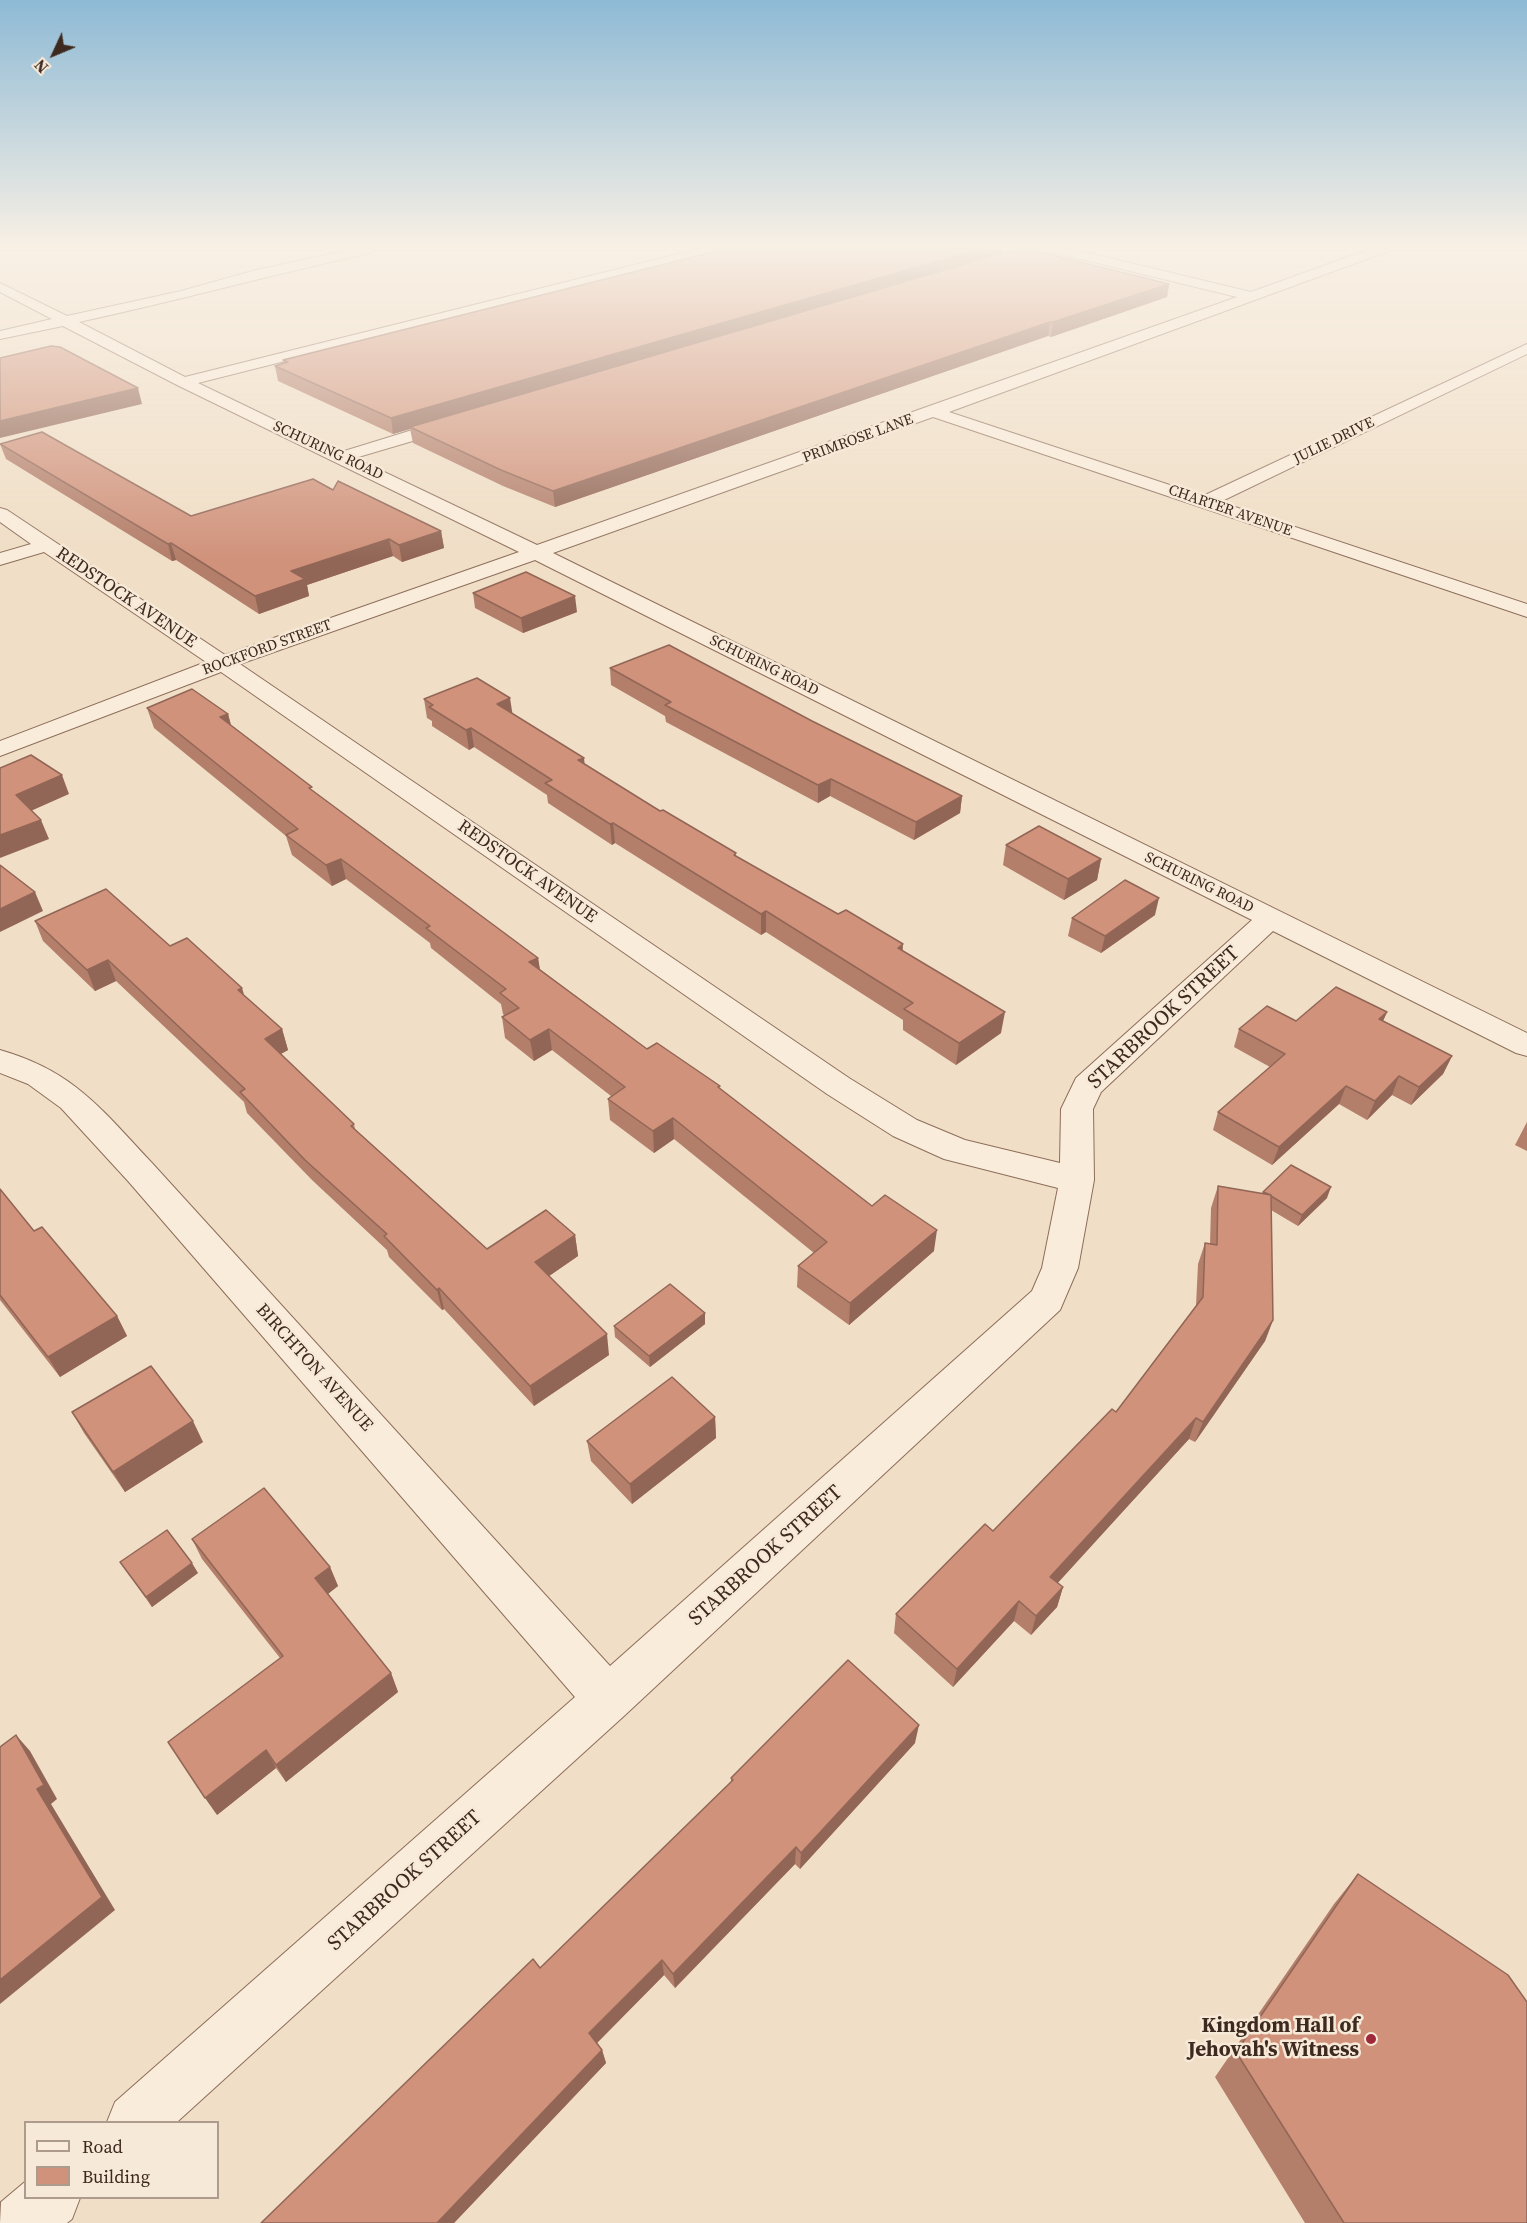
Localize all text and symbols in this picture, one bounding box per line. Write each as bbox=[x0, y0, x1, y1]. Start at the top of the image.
north arrow bbox=[24, 24, 84, 84]
text: N bbox=[29, 55, 53, 78]
street label: PRIMROSE LANE bbox=[800, 411, 916, 467]
street label: JULIE DRIVE bbox=[1291, 414, 1377, 468]
street label: SCHURING ROAD bbox=[270, 418, 386, 484]
street label: CHARTER AVENUE bbox=[1166, 481, 1294, 541]
street label: REDSTOCK AVENUE bbox=[52, 543, 200, 653]
street label: ROCKFORD STREET bbox=[200, 616, 334, 680]
street label: SCHURING ROAD bbox=[706, 632, 822, 700]
street label: REDSTOCK AVENUE bbox=[453, 816, 601, 928]
street label: SCHURING ROAD bbox=[1141, 849, 1257, 917]
street label: STARBROOK STREET bbox=[1083, 941, 1245, 1095]
street label: BIRCHTON AVENUE bbox=[251, 1300, 377, 1436]
street label: STARBROOK STREET bbox=[684, 1480, 848, 1632]
street label: STARBROOK STREET bbox=[323, 1805, 487, 1957]
place label: Kingdom Hall of Jehovah's Witness bbox=[1188, 2014, 1359, 2064]
marker: Kingdom Hall of Jehovah's Witness bbox=[1364, 2032, 1378, 2046]
legend bbox=[24, 2121, 219, 2199]
text: Road bbox=[82, 2134, 123, 2159]
text: Building bbox=[82, 2164, 150, 2189]

